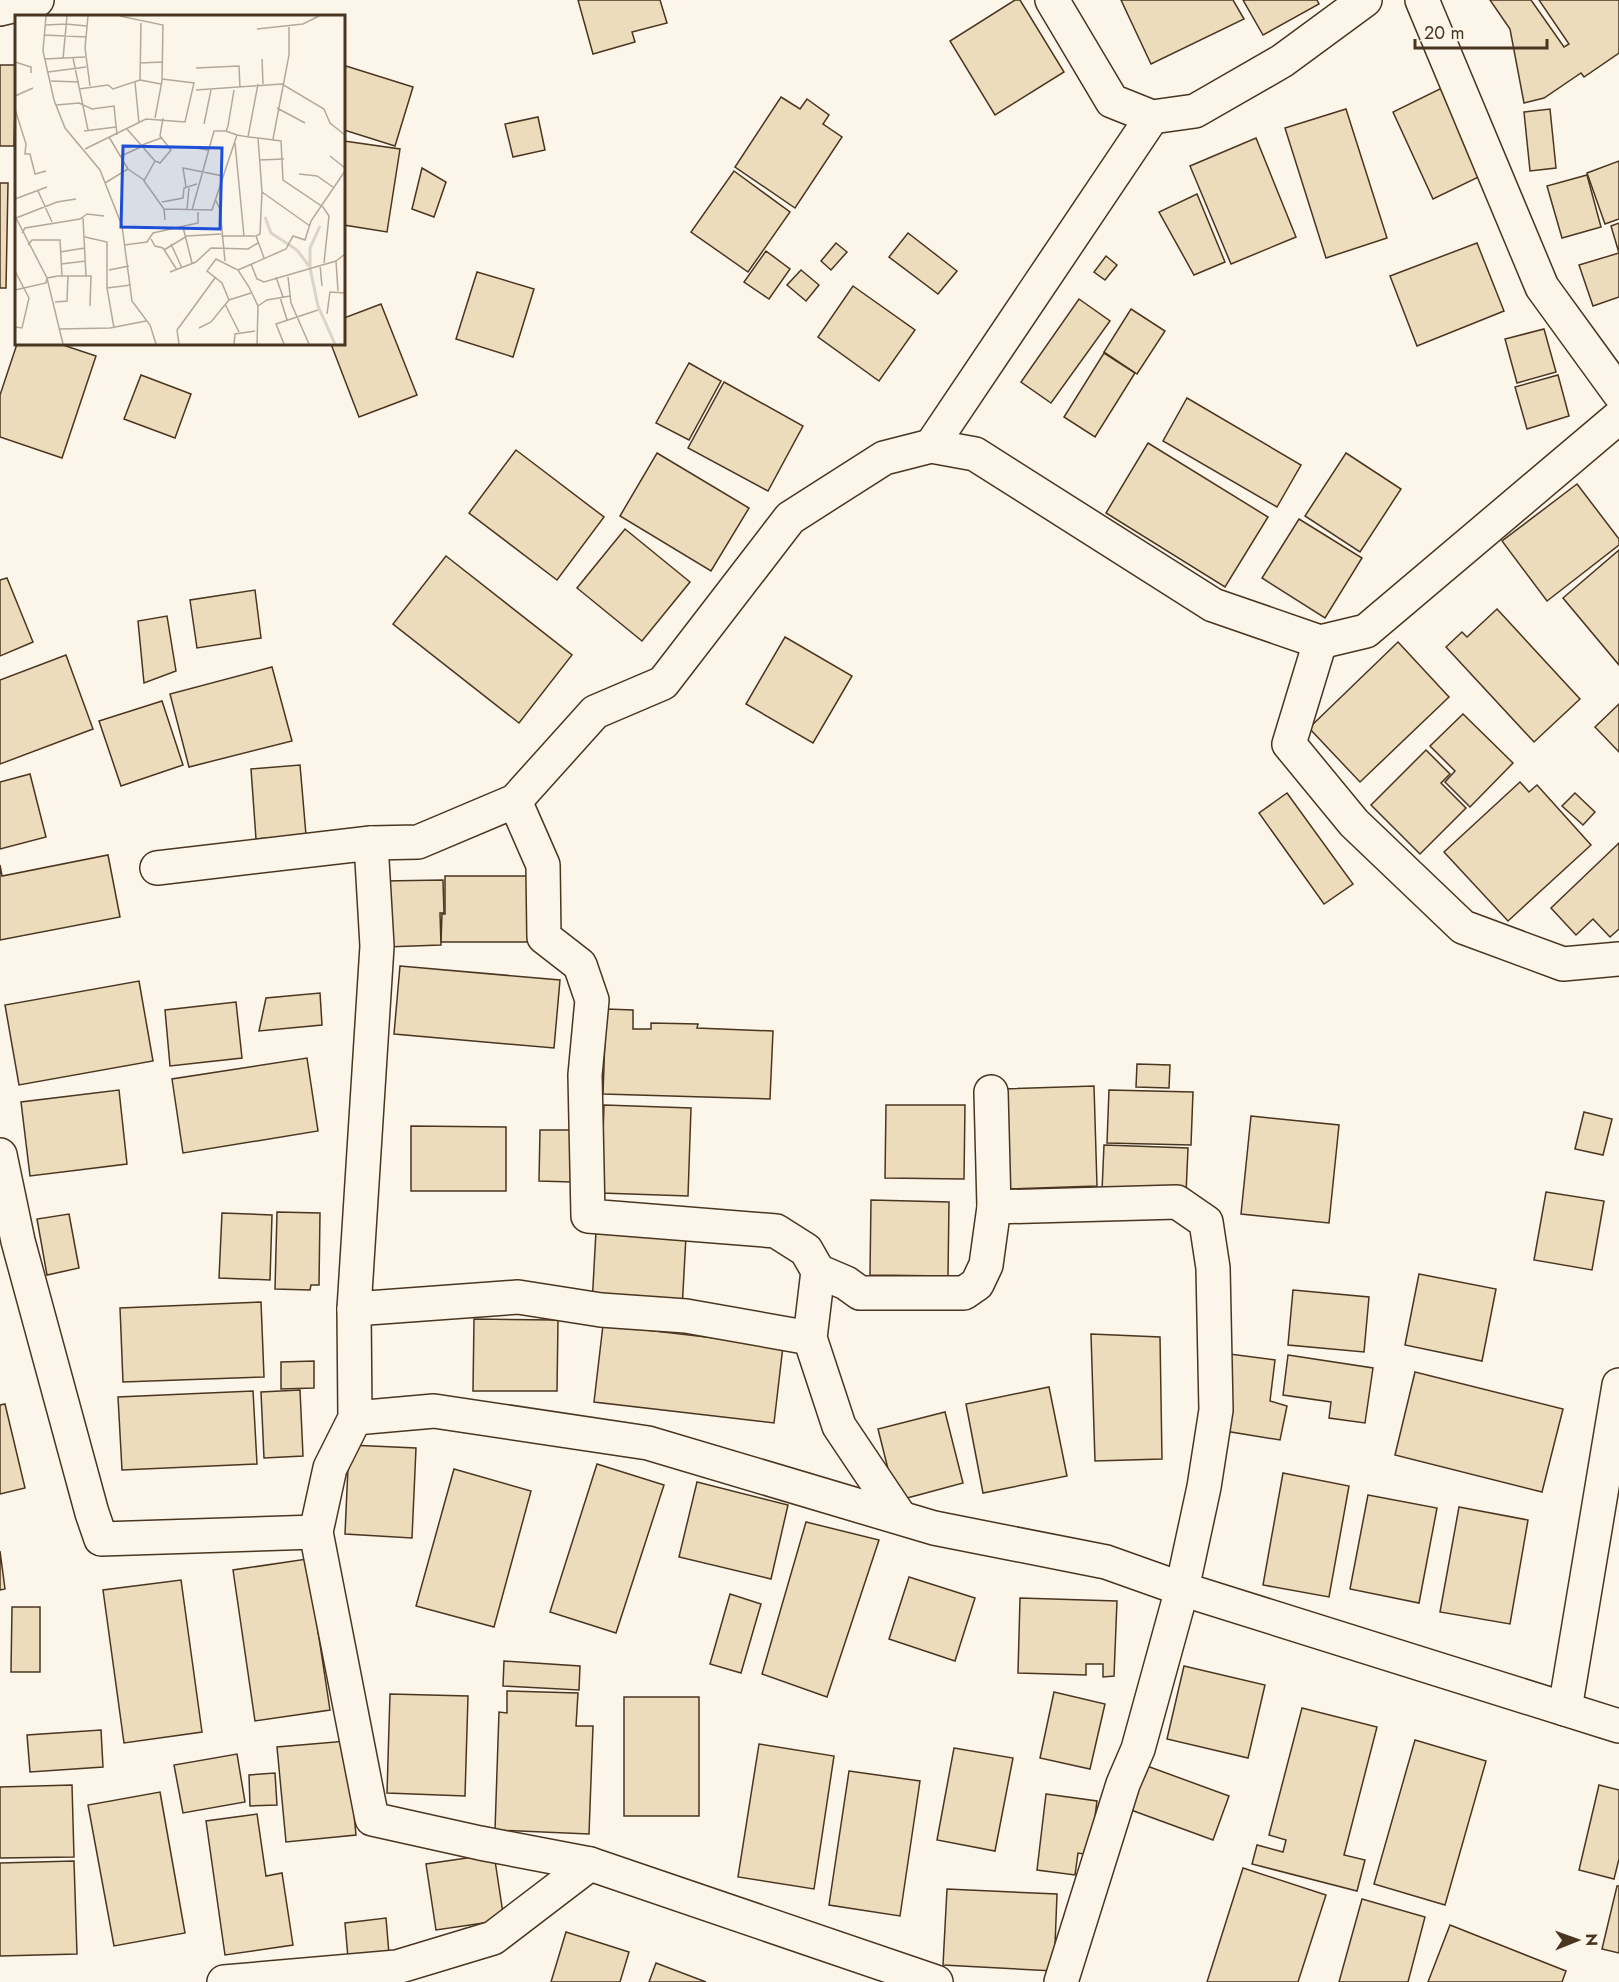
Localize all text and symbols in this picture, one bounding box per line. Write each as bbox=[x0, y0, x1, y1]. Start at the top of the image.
scale bar bbox=[1415, 12, 1547, 50]
inset map bbox=[15, 15, 345, 345]
text: 20 m bbox=[1424, 20, 1464, 46]
north arrow bbox=[1547, 1910, 1607, 1970]
text: N bbox=[1580, 1933, 1603, 1946]

